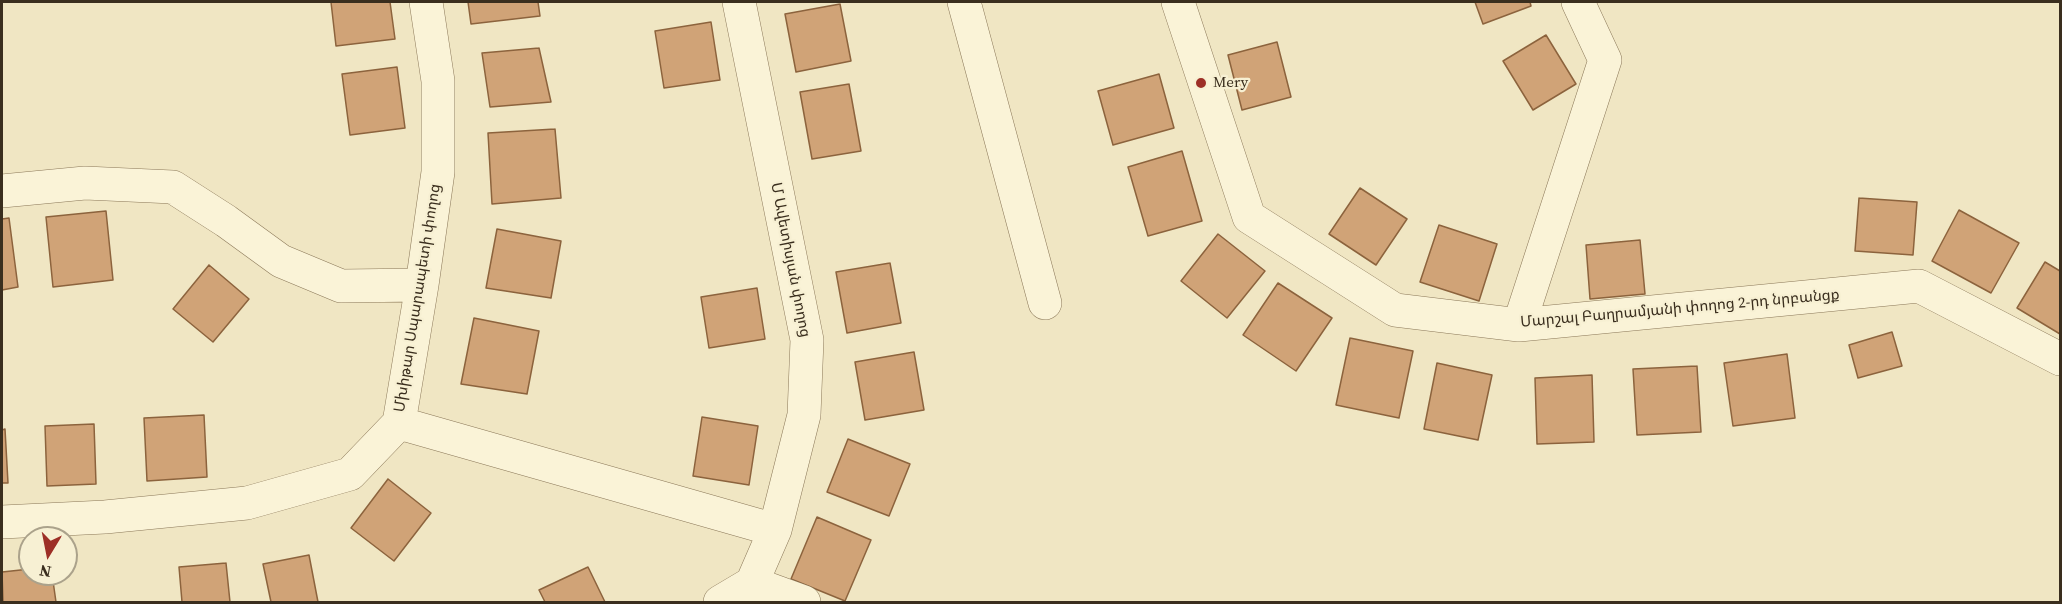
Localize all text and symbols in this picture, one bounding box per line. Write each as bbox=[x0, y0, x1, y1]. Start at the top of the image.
place label: Mery bbox=[1213, 74, 1248, 92]
marker: Mery bbox=[1194, 76, 1208, 90]
street label: Մ Ավետիսյան փողոց bbox=[766, 181, 814, 339]
street label: Մխիթար Սպարապետի փողոց bbox=[391, 183, 445, 413]
street label: Մարշալ Բաղրամյանի փողոց 2-րդ նրբանցք bbox=[1520, 286, 1840, 332]
north arrow bbox=[18, 526, 78, 586]
text: N bbox=[38, 560, 53, 584]

